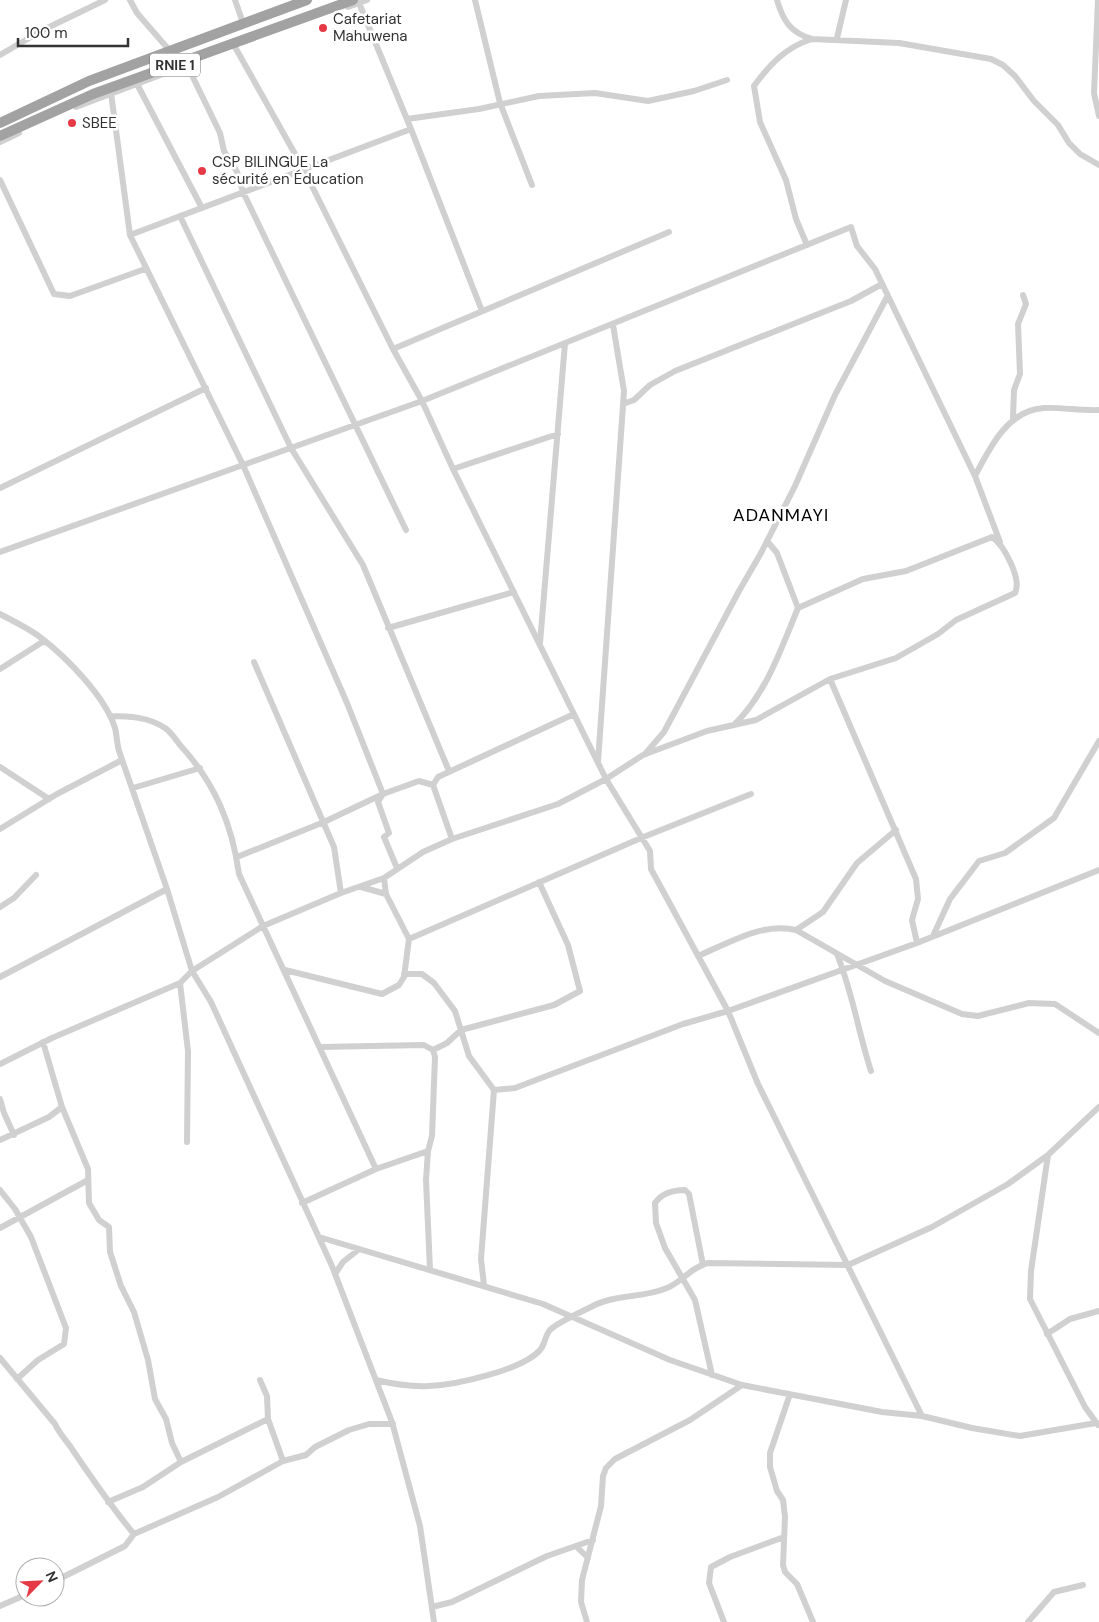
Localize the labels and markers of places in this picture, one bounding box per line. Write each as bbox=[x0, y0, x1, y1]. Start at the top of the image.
place label: Cafetariat Mahuwena bbox=[333, 9, 407, 46]
marker: Cafetariat Mahuwena bbox=[317, 22, 329, 34]
place label: SBEE bbox=[82, 113, 117, 133]
marker: SBEE bbox=[66, 117, 78, 129]
place label: CSP BILINGUE La sécurité en Éducation bbox=[212, 152, 364, 189]
marker: CSP BILINGUE La sécurité en Éducation bbox=[196, 165, 208, 177]

